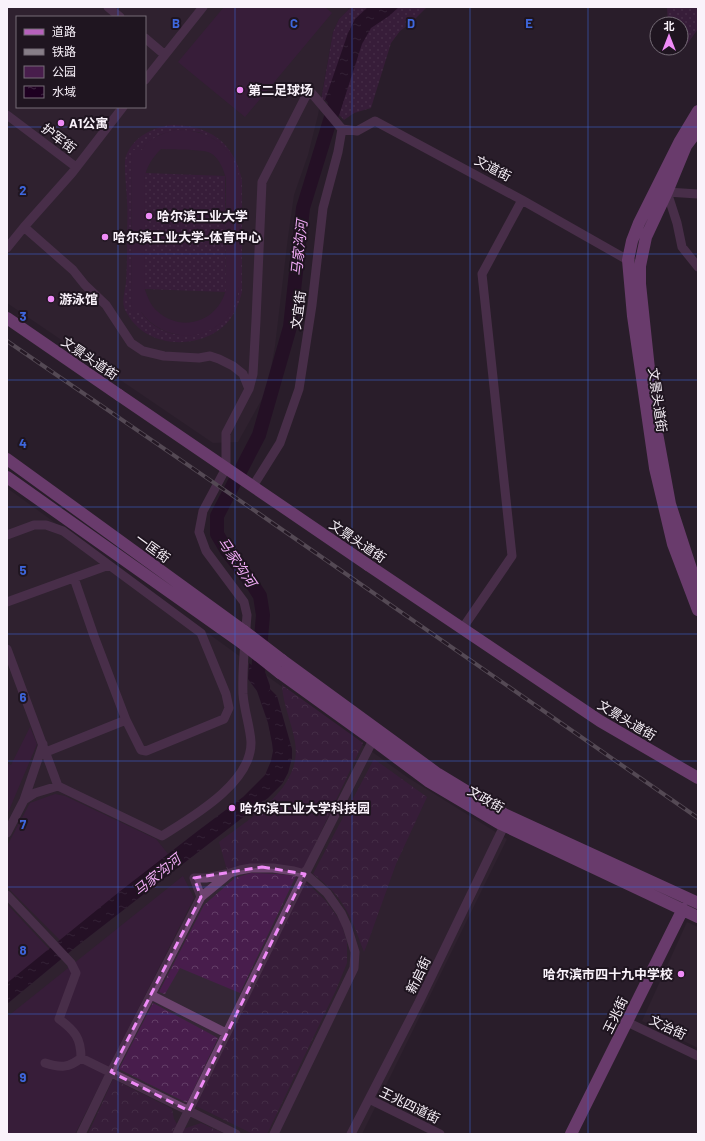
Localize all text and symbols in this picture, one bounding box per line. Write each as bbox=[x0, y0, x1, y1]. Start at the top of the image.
text: B bbox=[172, 15, 180, 31]
text: C bbox=[290, 15, 298, 31]
text: D bbox=[407, 15, 415, 31]
text: E bbox=[525, 15, 533, 31]
legend bbox=[16, 16, 146, 108]
north arrow bbox=[649, 16, 689, 56]
text: 北 bbox=[664, 19, 675, 32]
text: 道路 bbox=[52, 24, 76, 38]
text: 铁路 bbox=[52, 44, 76, 58]
text: 公园 bbox=[52, 64, 76, 78]
place label: 第二足球场 bbox=[248, 82, 313, 98]
text: 水域 bbox=[52, 84, 76, 98]
marker: 第二足球场 bbox=[235, 85, 245, 95]
place label: A1公寓 bbox=[69, 115, 108, 131]
marker: A1公寓 bbox=[56, 118, 66, 128]
street label: 护军街 bbox=[39, 120, 79, 156]
street label: 文道街 bbox=[472, 152, 514, 184]
text: 2 bbox=[19, 182, 27, 198]
place label: 哈尔滨工业大学 bbox=[157, 208, 248, 224]
marker: 哈尔滨工业大学 bbox=[144, 211, 154, 221]
water label: 马家沟河 bbox=[287, 216, 310, 277]
place label: 哈尔滨工业大学-体育中心 bbox=[113, 229, 261, 245]
marker: 哈尔滨工业大学-体育中心 bbox=[100, 232, 110, 242]
street label: 文宜街 bbox=[287, 290, 309, 330]
place label: 游泳馆 bbox=[59, 291, 98, 307]
marker: 游泳馆 bbox=[46, 294, 56, 304]
text: 3 bbox=[19, 308, 27, 324]
street label: 文景头道街 bbox=[59, 333, 121, 383]
street label: 文景头道街 bbox=[646, 367, 670, 433]
text: 4 bbox=[19, 435, 27, 451]
street label: 文景头道街 bbox=[327, 516, 389, 566]
street label: 一匡街 bbox=[133, 530, 173, 566]
water label: 马家沟河 bbox=[215, 534, 262, 592]
text: 5 bbox=[19, 562, 27, 578]
text: 6 bbox=[20, 689, 27, 705]
street label: 文景头道街 bbox=[595, 696, 659, 744]
street label: 文政街 bbox=[465, 782, 507, 816]
place label: 哈尔滨工业大学科技园 bbox=[240, 800, 370, 816]
marker: 哈尔滨工业大学科技园 bbox=[227, 803, 237, 813]
text: 7 bbox=[20, 816, 27, 832]
water label: 马家沟河 bbox=[130, 848, 186, 899]
text: 8 bbox=[19, 942, 27, 958]
street label: 新启街 bbox=[402, 954, 434, 996]
place label: 哈尔滨市四十九中学校 bbox=[543, 966, 673, 982]
marker: 哈尔滨市四十九中学校 bbox=[676, 969, 686, 979]
street label: 王兆街 bbox=[599, 994, 631, 1036]
street label: 文治街 bbox=[647, 1012, 689, 1042]
text: 9 bbox=[20, 1069, 27, 1085]
street label: 王兆四道街 bbox=[377, 1084, 443, 1126]

